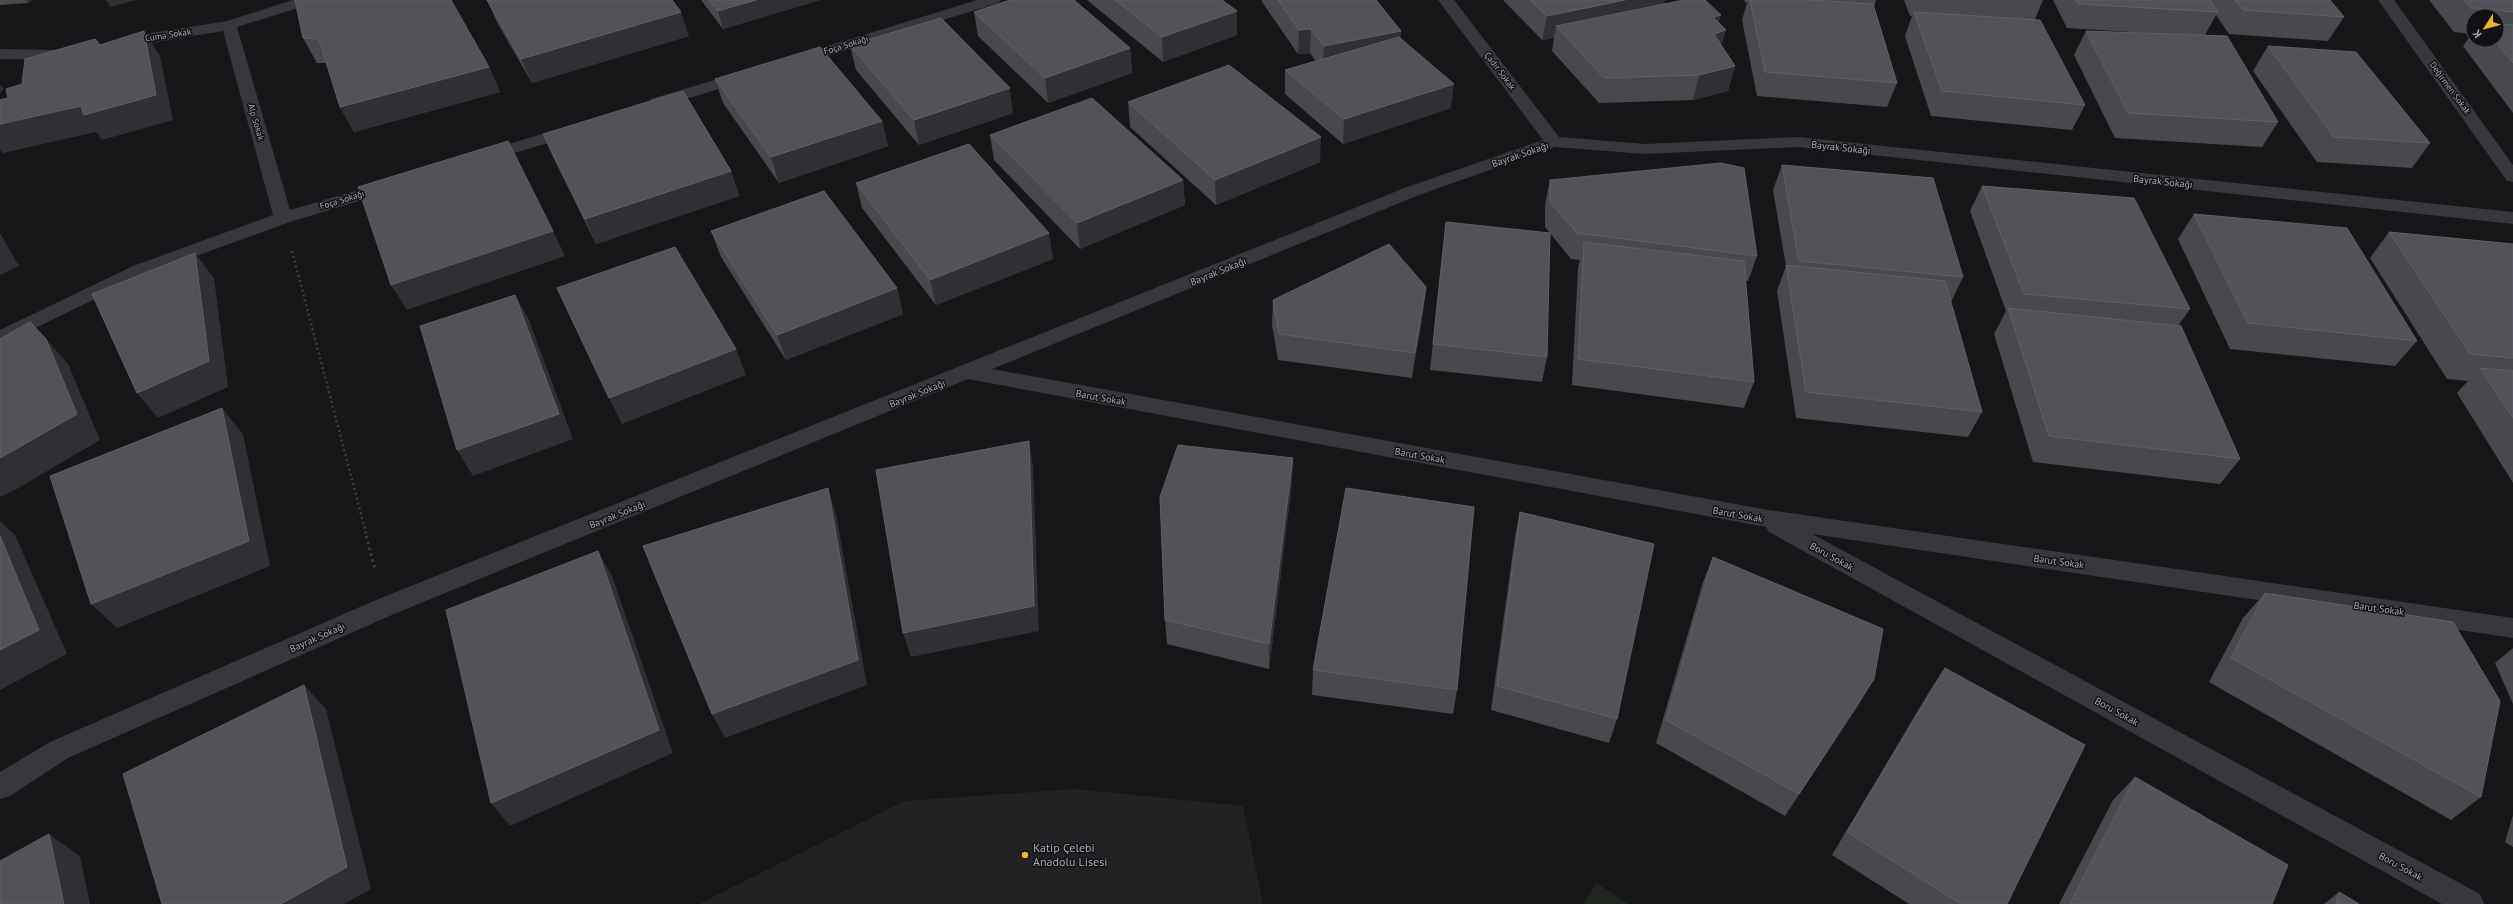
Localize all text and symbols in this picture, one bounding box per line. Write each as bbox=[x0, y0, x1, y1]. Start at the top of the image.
north arrow bbox=[2465, 8, 2505, 48]
street label: Cuma Sokak bbox=[144, 25, 193, 44]
text: K bbox=[2469, 27, 2485, 41]
street label: Foça Sokağı bbox=[822, 33, 869, 57]
street label: Çadır Sokak bbox=[1483, 49, 1519, 92]
street label: Değirmen Sokak bbox=[2428, 59, 2474, 117]
street label: Alp Sokak bbox=[246, 102, 267, 142]
street label: Bayrak Sokağı bbox=[1811, 138, 1871, 157]
street label: Bayrak Sokağı bbox=[1490, 139, 1550, 170]
street label: Bayrak Sokağı bbox=[2133, 172, 2193, 191]
street label: Foça Sokağı bbox=[318, 188, 365, 212]
street label: Bayrak Sokağı bbox=[1188, 254, 1248, 289]
street label: Bayrak Sokağı bbox=[887, 376, 947, 411]
street label: Barut Sokak bbox=[1075, 387, 1127, 408]
street label: Barut Sokak bbox=[1394, 445, 1446, 466]
street label: Bayrak Sokağı bbox=[587, 497, 647, 532]
street label: Barut Sokak bbox=[1712, 504, 1764, 525]
street label: Boru Sokak bbox=[1808, 539, 1856, 574]
street label: Barut Sokak bbox=[2033, 552, 2085, 571]
street label: Barut Sokak bbox=[2353, 599, 2405, 618]
street label: Bayrak Sokağı bbox=[287, 619, 347, 655]
street label: Boru Sokak bbox=[2093, 694, 2141, 729]
place label: Katip Çelebi Anadolu Lisesi bbox=[1033, 840, 1107, 869]
street label: Boru Sokak bbox=[2377, 849, 2425, 884]
marker: Katip Çelebi Anadolu Lisesi bbox=[1020, 850, 1030, 860]

